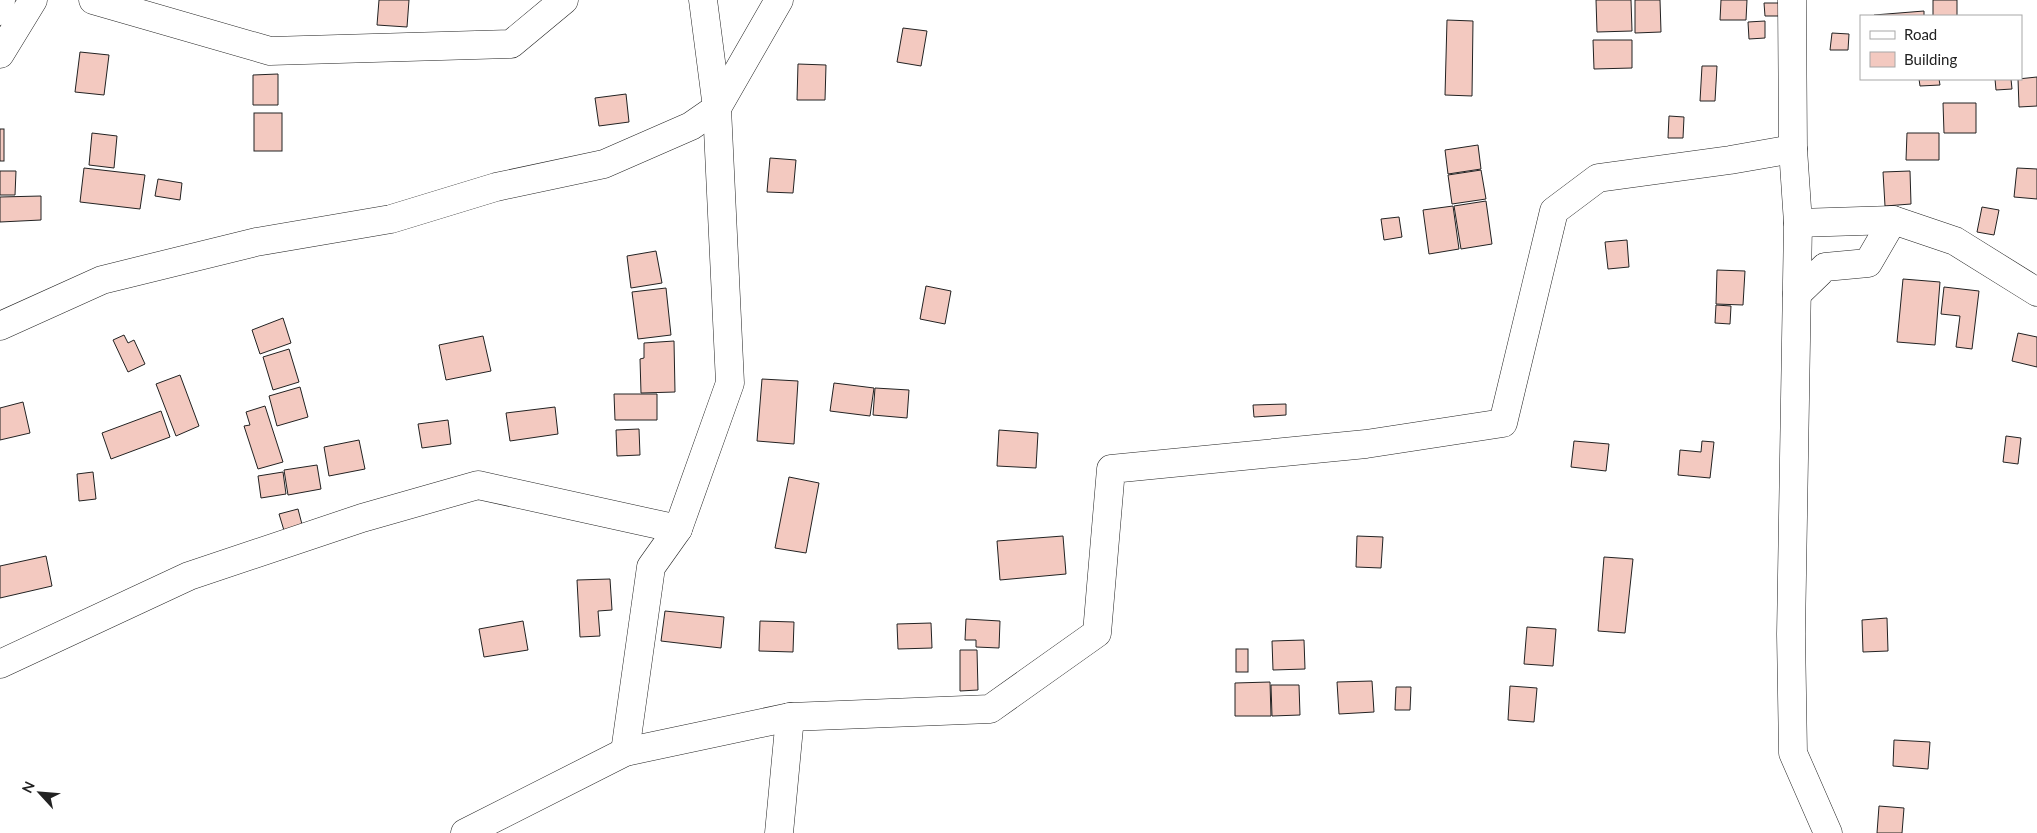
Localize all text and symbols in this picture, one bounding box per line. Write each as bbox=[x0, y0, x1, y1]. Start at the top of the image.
legend bbox=[1860, 15, 2022, 80]
text: Road bbox=[1904, 25, 1937, 43]
text: Building bbox=[1904, 50, 1957, 68]
north arrow bbox=[15, 768, 65, 818]
text: N bbox=[18, 779, 38, 796]

